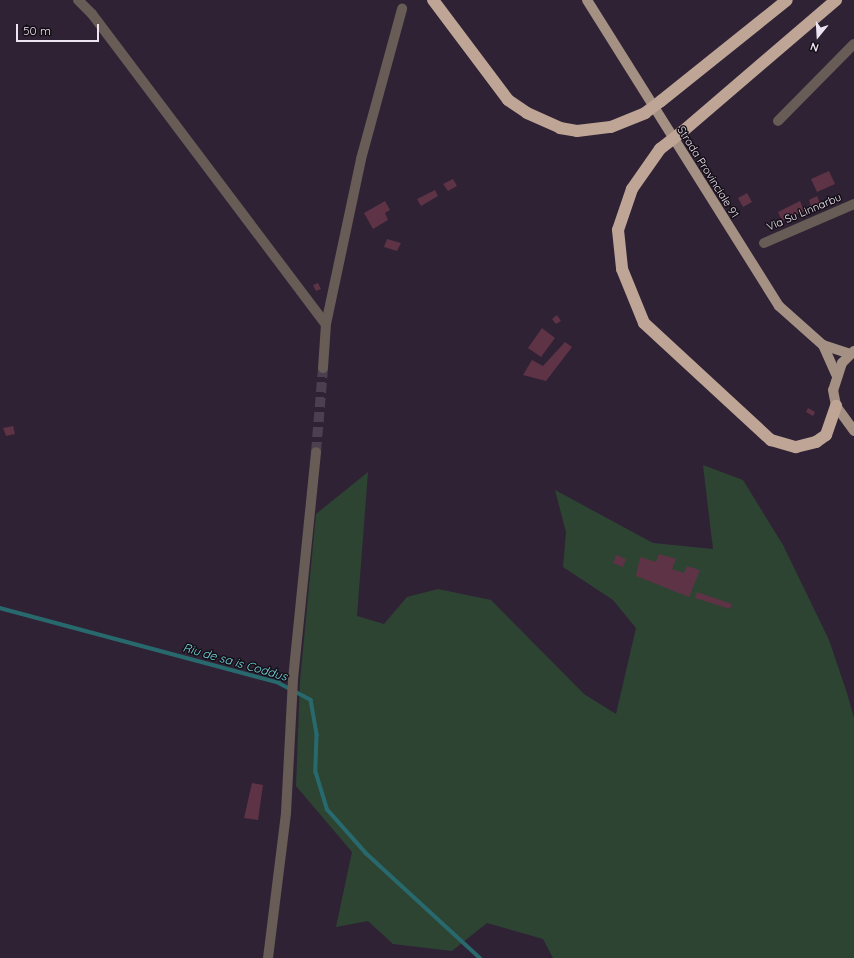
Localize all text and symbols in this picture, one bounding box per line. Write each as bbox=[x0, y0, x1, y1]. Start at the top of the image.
scale bar bbox=[18, 16, 101, 42]
north arrow bbox=[798, 16, 838, 56]
text: 50 m bbox=[23, 23, 51, 38]
text: N bbox=[808, 40, 820, 55]
street label: Strada Provinciale 91 bbox=[674, 124, 742, 220]
street label: Via Su Linnarbu bbox=[765, 190, 843, 234]
water label: Riu de sa is Coddus bbox=[181, 640, 289, 684]

